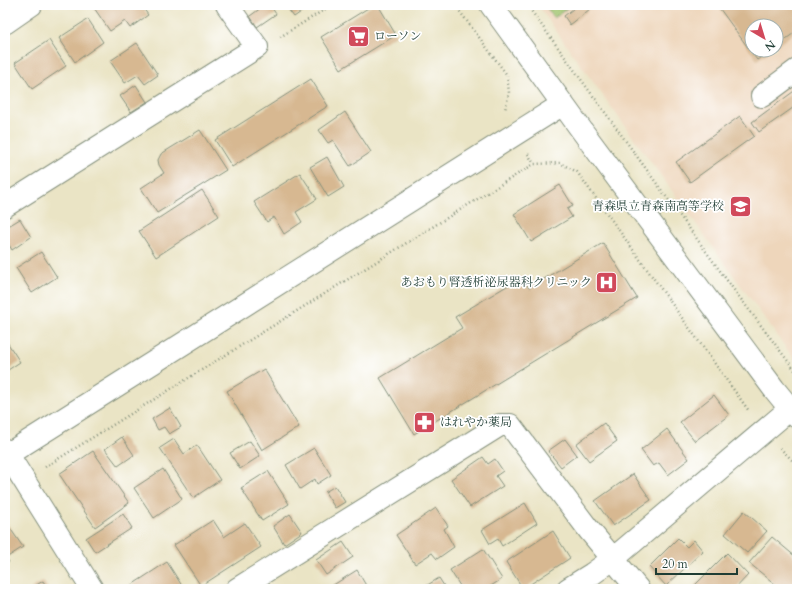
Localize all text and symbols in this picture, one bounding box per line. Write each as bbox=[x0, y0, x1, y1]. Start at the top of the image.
north arrow bbox=[744, 18, 784, 58]
supermarket icon: ローソン bbox=[346, 23, 372, 49]
place label: ローソン bbox=[374, 28, 422, 44]
text: N bbox=[761, 37, 778, 55]
school or university icon: 青森県立青森南高等学校 bbox=[727, 193, 753, 219]
place label: 青森県立青森南高等学校 bbox=[592, 198, 724, 214]
hospital icon: あおもり腎透析泌尿器科クリニック bbox=[594, 269, 620, 295]
place label: あおもり腎透析泌尿器科クリニック bbox=[401, 274, 592, 290]
pharmacy icon: はれやか薬局 bbox=[412, 409, 438, 435]
place label: はれやか薬局 bbox=[440, 414, 512, 430]
scale bar bbox=[656, 550, 737, 576]
text: 20 m bbox=[662, 556, 689, 572]

